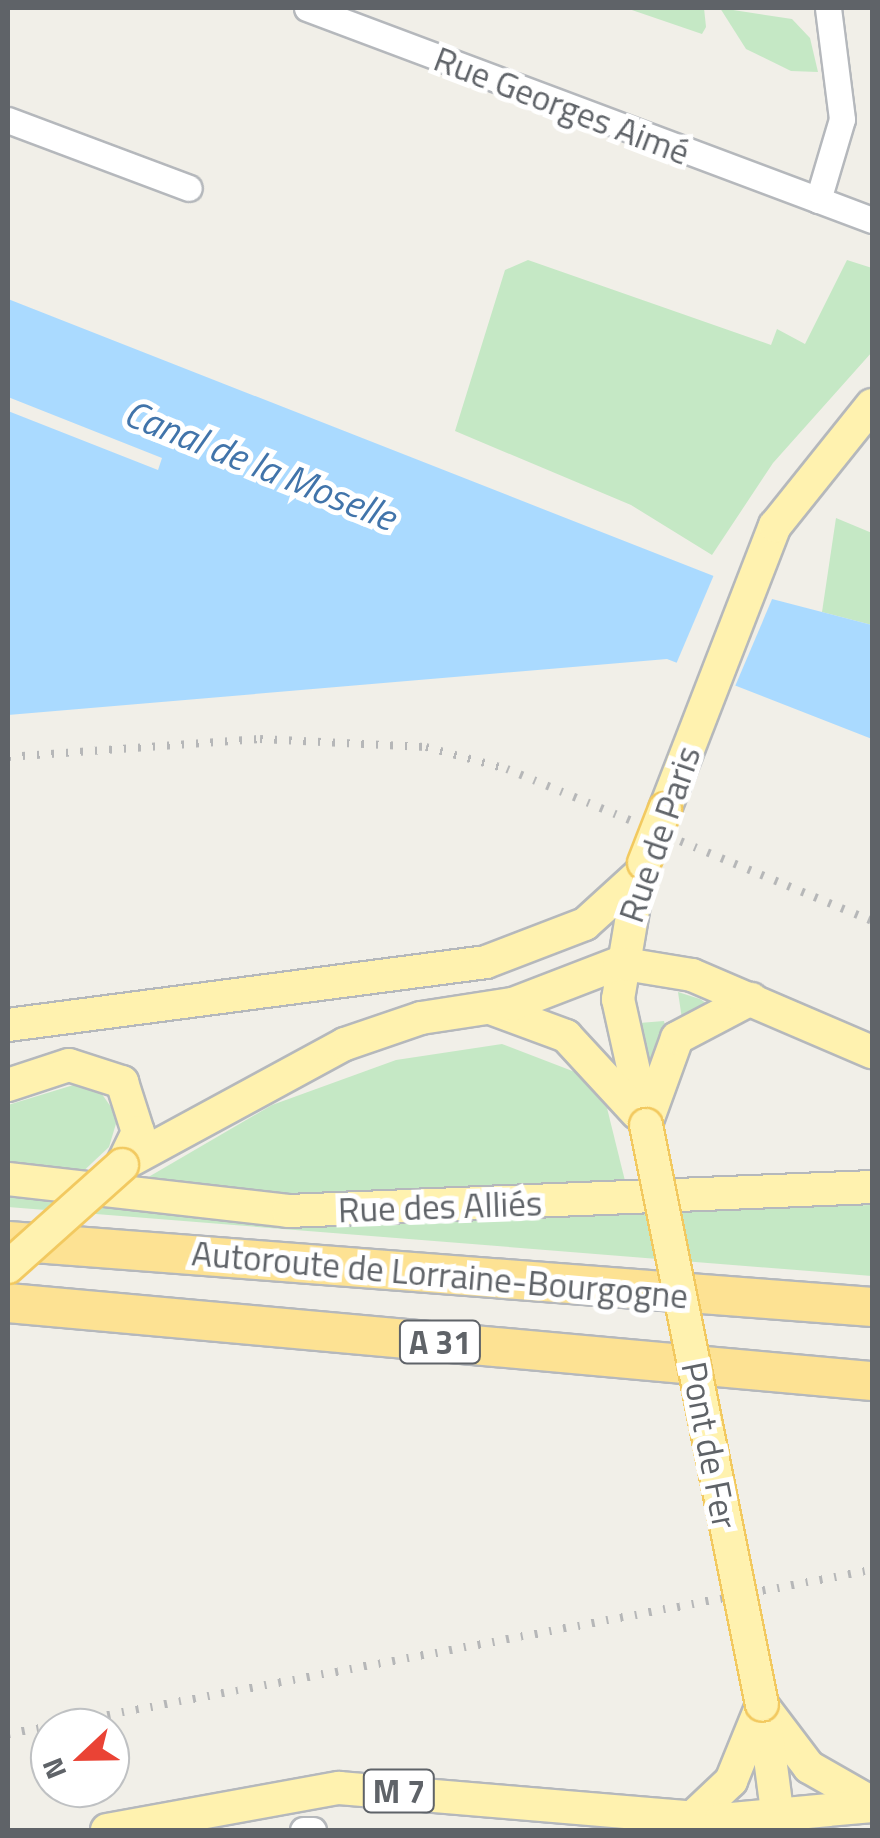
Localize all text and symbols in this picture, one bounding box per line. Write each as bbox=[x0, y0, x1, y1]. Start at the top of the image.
street label: Rue Georges Aimé bbox=[428, 37, 696, 173]
water label: Canal de la Moselle bbox=[118, 390, 402, 540]
street label: Rue de Paris bbox=[609, 740, 709, 928]
street label: Rue des Alliés bbox=[337, 1181, 543, 1231]
street label: Autoroute de Lorraine-Bourgogne bbox=[190, 1231, 690, 1317]
road number: A 31 bbox=[398, 1315, 482, 1369]
street label: Pont de Fer bbox=[673, 1358, 747, 1532]
north arrow bbox=[30, 1708, 130, 1808]
text: N bbox=[30, 1752, 77, 1786]
road number: M 7 bbox=[362, 1764, 436, 1818]

